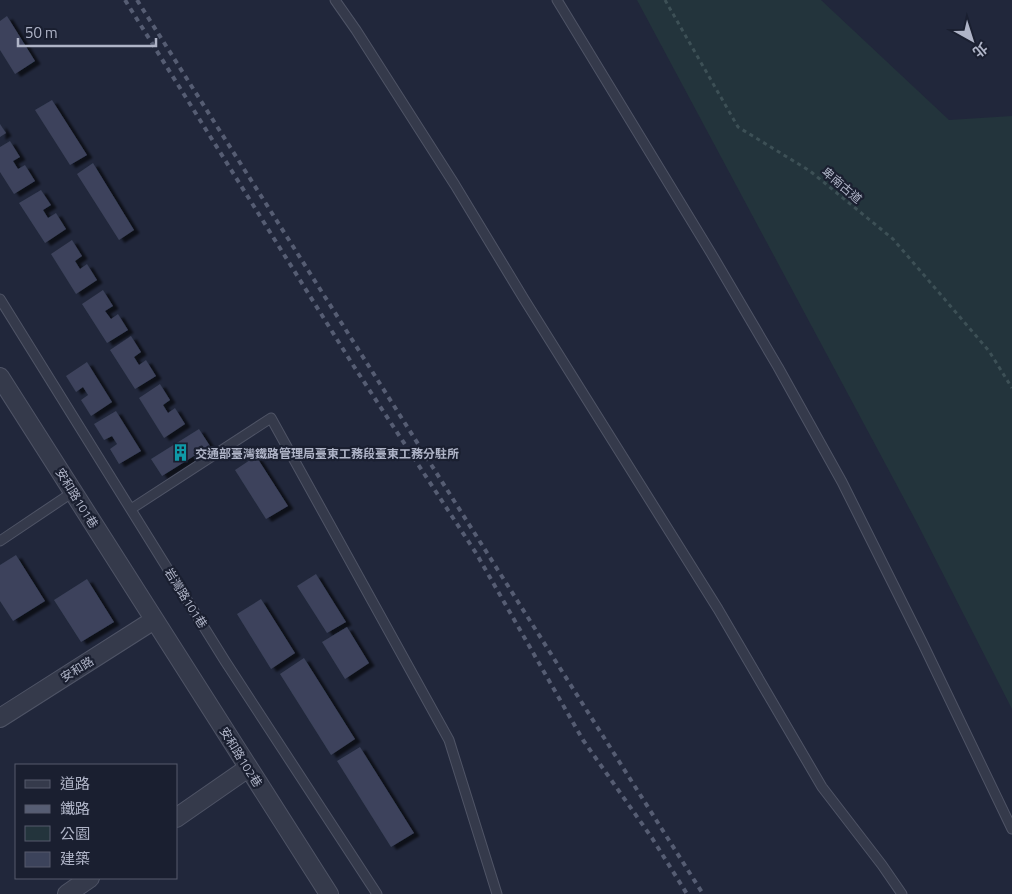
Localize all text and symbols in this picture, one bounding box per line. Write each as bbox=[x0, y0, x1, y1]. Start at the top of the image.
scale bar bbox=[18, 15, 155, 47]
north arrow bbox=[947, 15, 997, 65]
text: 50 m bbox=[25, 21, 58, 44]
text: 北 bbox=[968, 38, 993, 63]
street label: 卑南古道 bbox=[818, 162, 866, 208]
building icon: 交通部臺灣鐵路管理局臺東工務段臺東工務分駐所 bbox=[171, 443, 191, 463]
place label: 交通部臺灣鐵路管理局臺東工務段臺東工務分駐所 bbox=[195, 444, 459, 463]
street label: 安和路101巷 bbox=[51, 464, 103, 532]
street label: 岩灣路101巷 bbox=[160, 564, 212, 632]
street label: 安和路 bbox=[57, 651, 97, 687]
street label: 安和路102巷 bbox=[215, 723, 267, 791]
legend bbox=[15, 764, 178, 879]
text: 道路 bbox=[60, 772, 90, 795]
text: 鐵路 bbox=[60, 797, 90, 820]
text: 公園 bbox=[60, 822, 90, 845]
text: 建築 bbox=[60, 847, 90, 870]

